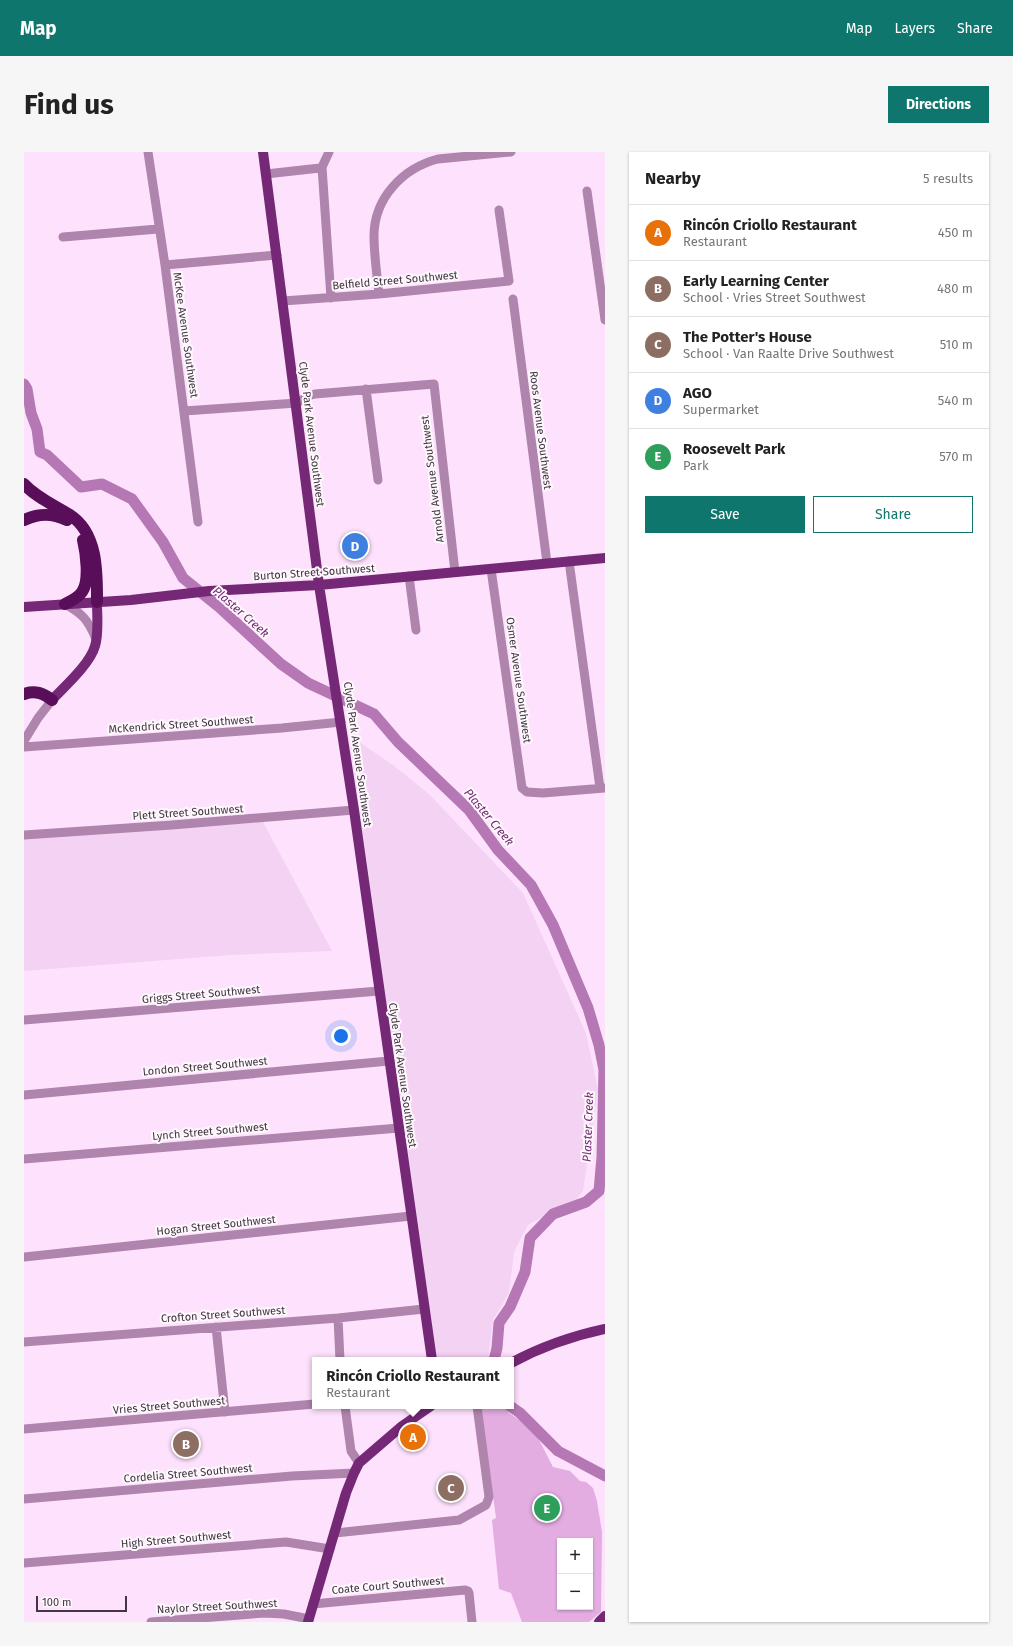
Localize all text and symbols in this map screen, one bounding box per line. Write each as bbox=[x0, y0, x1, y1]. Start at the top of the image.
text: Map bbox=[20, 17, 57, 40]
text: Map bbox=[846, 20, 872, 37]
text: Layers bbox=[894, 20, 935, 37]
text: Share bbox=[957, 20, 993, 37]
button: Directions bbox=[888, 86, 989, 123]
text: Find us bbox=[24, 88, 114, 121]
text: Nearby bbox=[645, 168, 700, 189]
text: 5 results bbox=[923, 171, 973, 186]
text: Rincón Criollo Restaurant bbox=[683, 216, 857, 234]
text: A bbox=[654, 225, 662, 240]
text: 450 m bbox=[938, 225, 973, 240]
text: Restaurant bbox=[683, 234, 747, 249]
street label: Belfield Street Southwest bbox=[332, 269, 458, 292]
street label: McKee Avenue Southwest bbox=[170, 271, 201, 399]
text: Early Learning Center bbox=[683, 272, 829, 290]
text: B bbox=[654, 281, 662, 296]
text: 480 m bbox=[937, 281, 973, 296]
text: School · Vries Street Southwest bbox=[683, 290, 866, 305]
text: The Potter's House bbox=[683, 328, 812, 346]
text: C bbox=[654, 337, 662, 352]
text: 510 m bbox=[940, 337, 973, 352]
text: School · Van Raalte Drive Southwest bbox=[683, 346, 894, 361]
street label: Clyde Park Avenue Southwest bbox=[296, 361, 327, 507]
street label: Roos Avenue Southwest bbox=[527, 370, 554, 490]
text: AGO bbox=[683, 384, 712, 402]
text: D bbox=[654, 393, 662, 408]
text: 540 m bbox=[938, 393, 973, 408]
text: Supermarket bbox=[683, 402, 759, 417]
street label: Arnold Avenue Southwest bbox=[418, 415, 447, 543]
text: Roosevelt Park bbox=[683, 440, 785, 458]
text: E bbox=[655, 449, 661, 464]
text: 570 m bbox=[939, 449, 973, 464]
text: Park bbox=[683, 458, 709, 473]
button: Save bbox=[645, 496, 805, 533]
button: Share bbox=[813, 496, 973, 533]
pin: D bbox=[342, 531, 368, 561]
street label: Burton Street Southwest bbox=[253, 562, 375, 583]
water label: Plaster Creek bbox=[210, 584, 272, 641]
street label: Osmer Avenue Southwest bbox=[503, 616, 534, 744]
street label: Clyde Park Avenue Southwest bbox=[341, 681, 374, 827]
street label: McKendrick Street Southwest bbox=[108, 713, 254, 736]
water label: Plaster Creek bbox=[461, 786, 517, 849]
street label: Plett Street Southwest bbox=[132, 802, 244, 823]
street label: Griggs Street Southwest bbox=[141, 983, 261, 1006]
street label: Clyde Park Avenue Southwest bbox=[386, 1002, 419, 1148]
your location bbox=[331, 1026, 351, 1046]
street label: London Street Southwest bbox=[142, 1055, 268, 1078]
water label: Plaster Creek bbox=[580, 1091, 596, 1162]
street label: Lynch Street Southwest bbox=[152, 1120, 269, 1143]
street label: Hogan Street Southwest bbox=[156, 1213, 276, 1238]
street label: Crofton Street Southwest bbox=[160, 1304, 286, 1325]
popup bbox=[312, 1357, 514, 1409]
text: Rincón Criollo Restaurant bbox=[326, 1367, 500, 1385]
text: Restaurant bbox=[326, 1385, 390, 1400]
street label: Vries Street Southwest bbox=[112, 1394, 226, 1417]
pin: A bbox=[400, 1422, 426, 1452]
pin: B bbox=[173, 1429, 199, 1459]
street label: Cordelia Street Southwest bbox=[123, 1461, 253, 1486]
pin: C bbox=[438, 1473, 464, 1503]
pin: E bbox=[534, 1493, 560, 1523]
street label: High Street Southwest bbox=[120, 1528, 232, 1551]
map controls bbox=[557, 1538, 593, 1610]
button: + bbox=[557, 1538, 593, 1574]
street label: Coate Court Southwest bbox=[331, 1574, 445, 1597]
button: − bbox=[557, 1574, 593, 1610]
scale bar bbox=[36, 1594, 127, 1613]
text: 100 m bbox=[42, 1596, 71, 1609]
street label: Naylor Street Southwest bbox=[157, 1597, 278, 1616]

